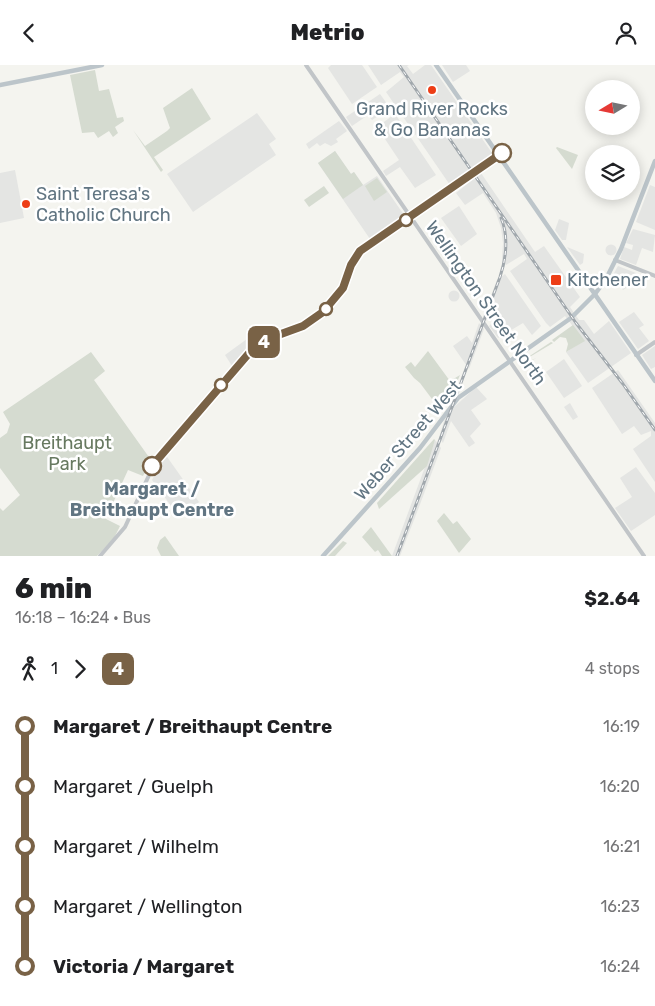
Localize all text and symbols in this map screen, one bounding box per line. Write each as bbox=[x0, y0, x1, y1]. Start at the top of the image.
icon: back bbox=[15, 19, 43, 47]
text: Metrio bbox=[290, 19, 365, 46]
icon: person bbox=[612, 19, 640, 47]
north arrow bbox=[585, 80, 640, 135]
map controls bbox=[585, 80, 640, 200]
marker: Grand River Rocks & Go Bananas bbox=[426, 84, 438, 96]
place label: Grand River Rocks & Go Bananas bbox=[356, 98, 508, 141]
unlabelled marker bbox=[492, 143, 512, 163]
button: layers bbox=[585, 145, 640, 200]
place label: Saint Teresa's Catholic Church bbox=[36, 183, 171, 226]
marker: Saint Teresa's Catholic Church bbox=[20, 198, 32, 210]
unlabelled marker bbox=[399, 213, 413, 227]
street label: Wellington Street North bbox=[421, 217, 551, 389]
place label: Kitchener bbox=[567, 269, 648, 291]
marker: Kitchener bbox=[549, 273, 563, 287]
unlabelled marker bbox=[319, 302, 333, 316]
line badge: 4 bbox=[248, 326, 280, 358]
text: 4 bbox=[258, 331, 270, 353]
street label: Weber Street West bbox=[350, 375, 466, 505]
unlabelled marker bbox=[214, 378, 228, 392]
park label: Breithaupt Park bbox=[22, 432, 112, 475]
marker: Margaret / Breithaupt Centre bbox=[142, 456, 162, 476]
place label: Margaret / Breithaupt Centre bbox=[70, 478, 235, 521]
text: 6 min bbox=[15, 572, 92, 605]
text: $2.64 bbox=[584, 587, 640, 610]
text: 16:18 – 16:24 · Bus bbox=[15, 608, 151, 627]
icon: walk bbox=[15, 655, 43, 683]
icon: forward bbox=[66, 655, 94, 683]
text: 4 bbox=[112, 658, 124, 680]
text: 1 bbox=[51, 659, 58, 678]
text: 4 stops bbox=[585, 659, 640, 678]
text: Margaret / Breithaupt Centre bbox=[53, 715, 332, 738]
text: 16:19 bbox=[603, 717, 640, 736]
text: Margaret / Guelph bbox=[53, 775, 213, 798]
text: 16:20 bbox=[600, 777, 640, 796]
text: Margaret / Wilhelm bbox=[53, 835, 219, 858]
text: 16:21 bbox=[603, 837, 640, 856]
text: Margaret / Wellington bbox=[53, 895, 243, 918]
text: 16:23 bbox=[600, 897, 640, 916]
text: Victoria / Margaret bbox=[53, 955, 234, 978]
text: 16:24 bbox=[600, 957, 640, 976]

